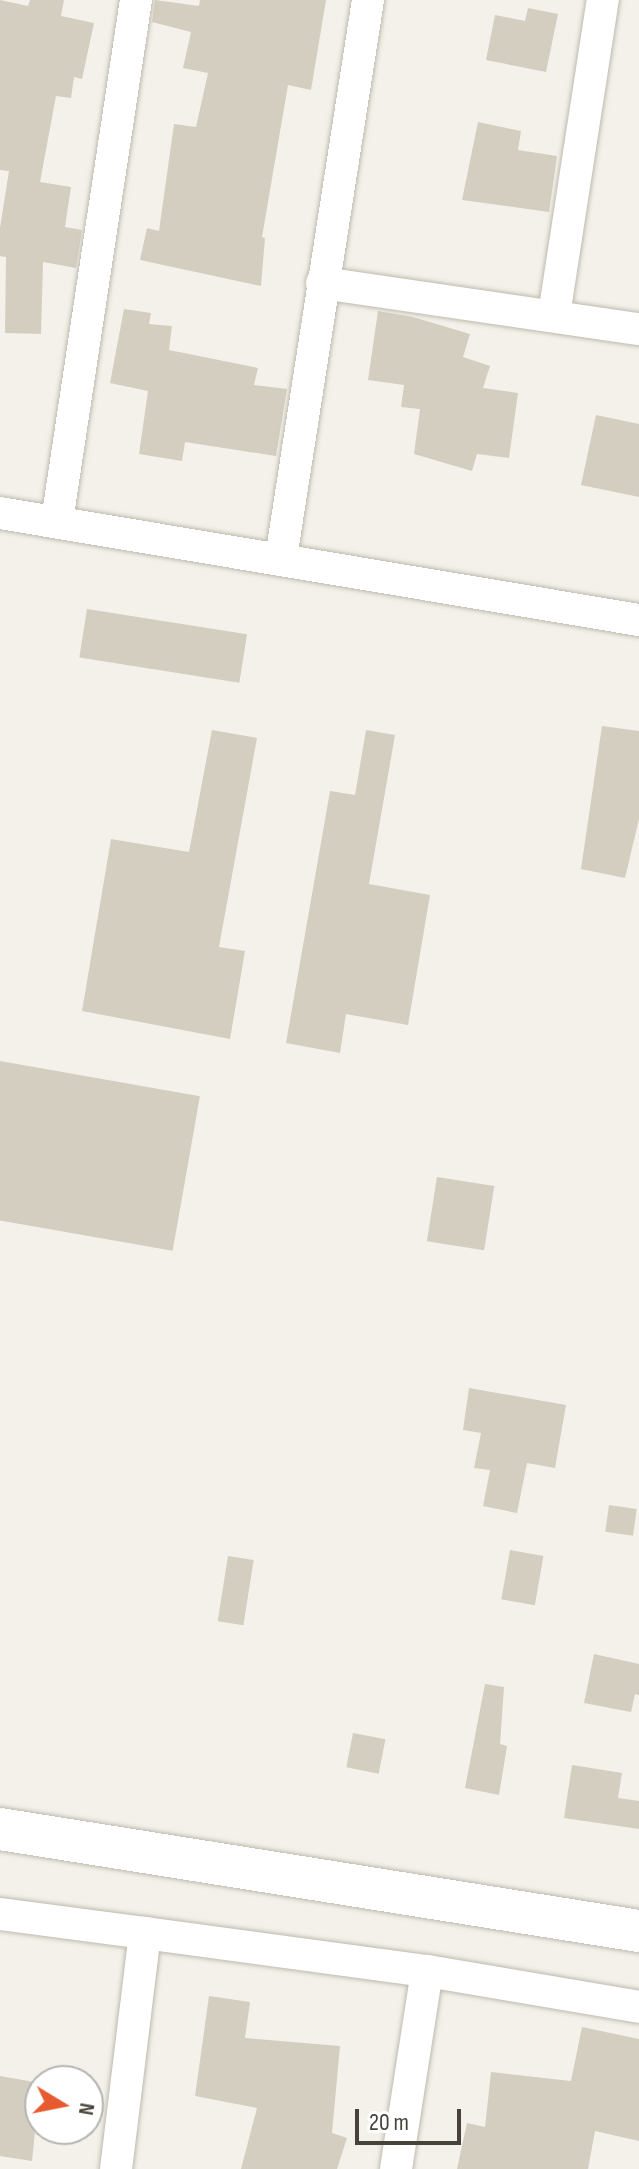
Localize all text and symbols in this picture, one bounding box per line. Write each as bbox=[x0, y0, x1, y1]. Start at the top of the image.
north arrow bbox=[24, 2065, 104, 2145]
scale bar bbox=[359, 2093, 465, 2143]
text: N bbox=[72, 2101, 100, 2117]
text: 20 m bbox=[369, 2108, 409, 2137]

